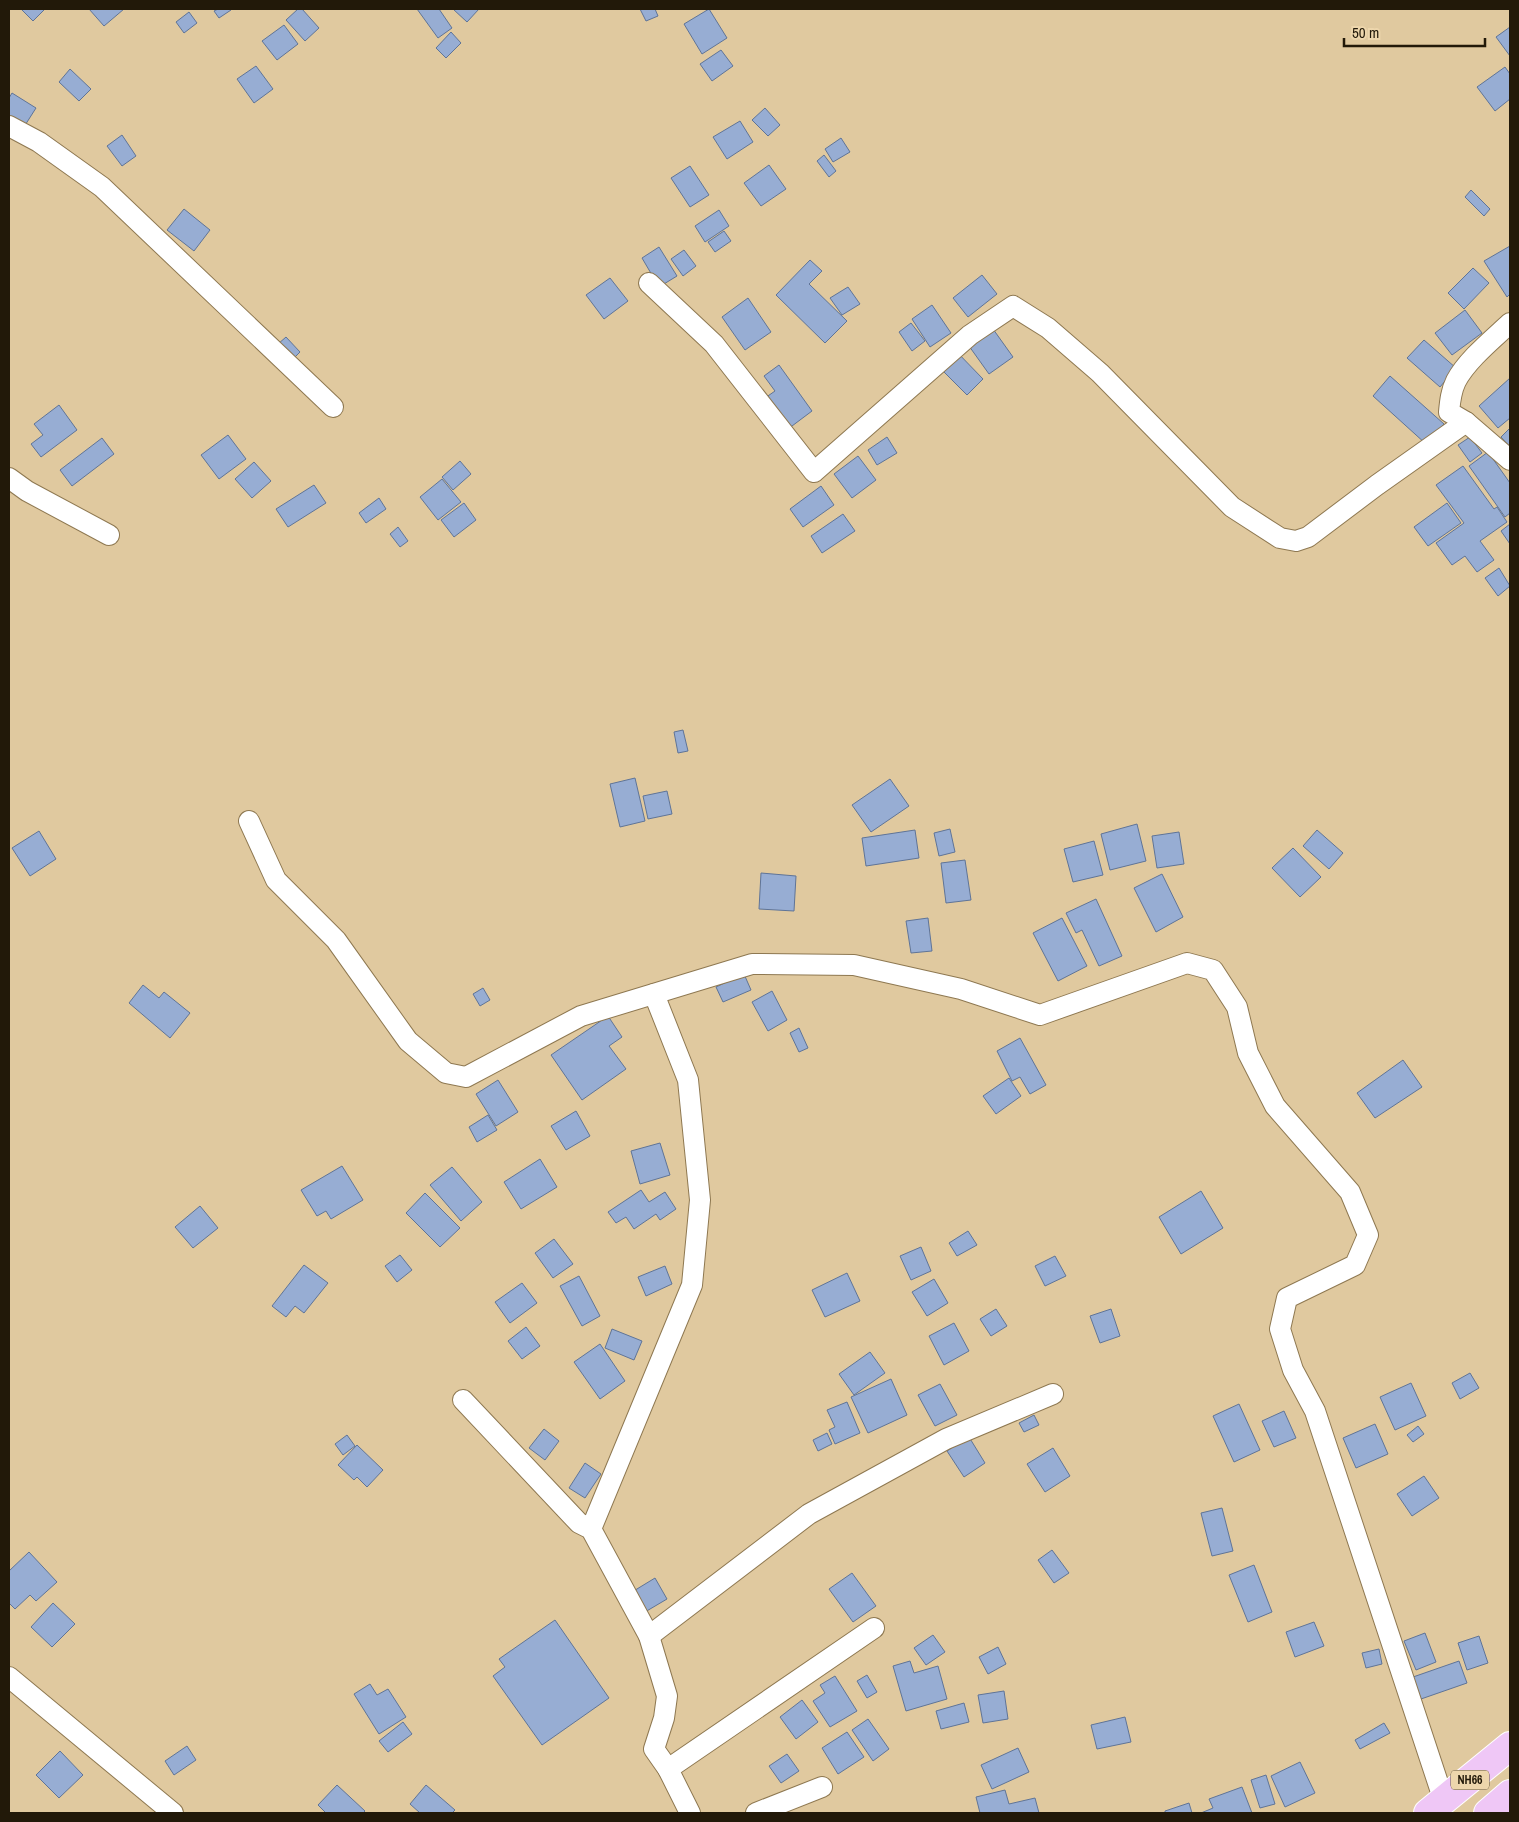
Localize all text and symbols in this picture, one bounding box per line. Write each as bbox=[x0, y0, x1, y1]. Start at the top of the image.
scale bar bbox=[1344, 15, 1485, 47]
text: 50 m bbox=[1352, 22, 1379, 43]
road number: NH66 bbox=[1451, 1770, 1489, 1790]

